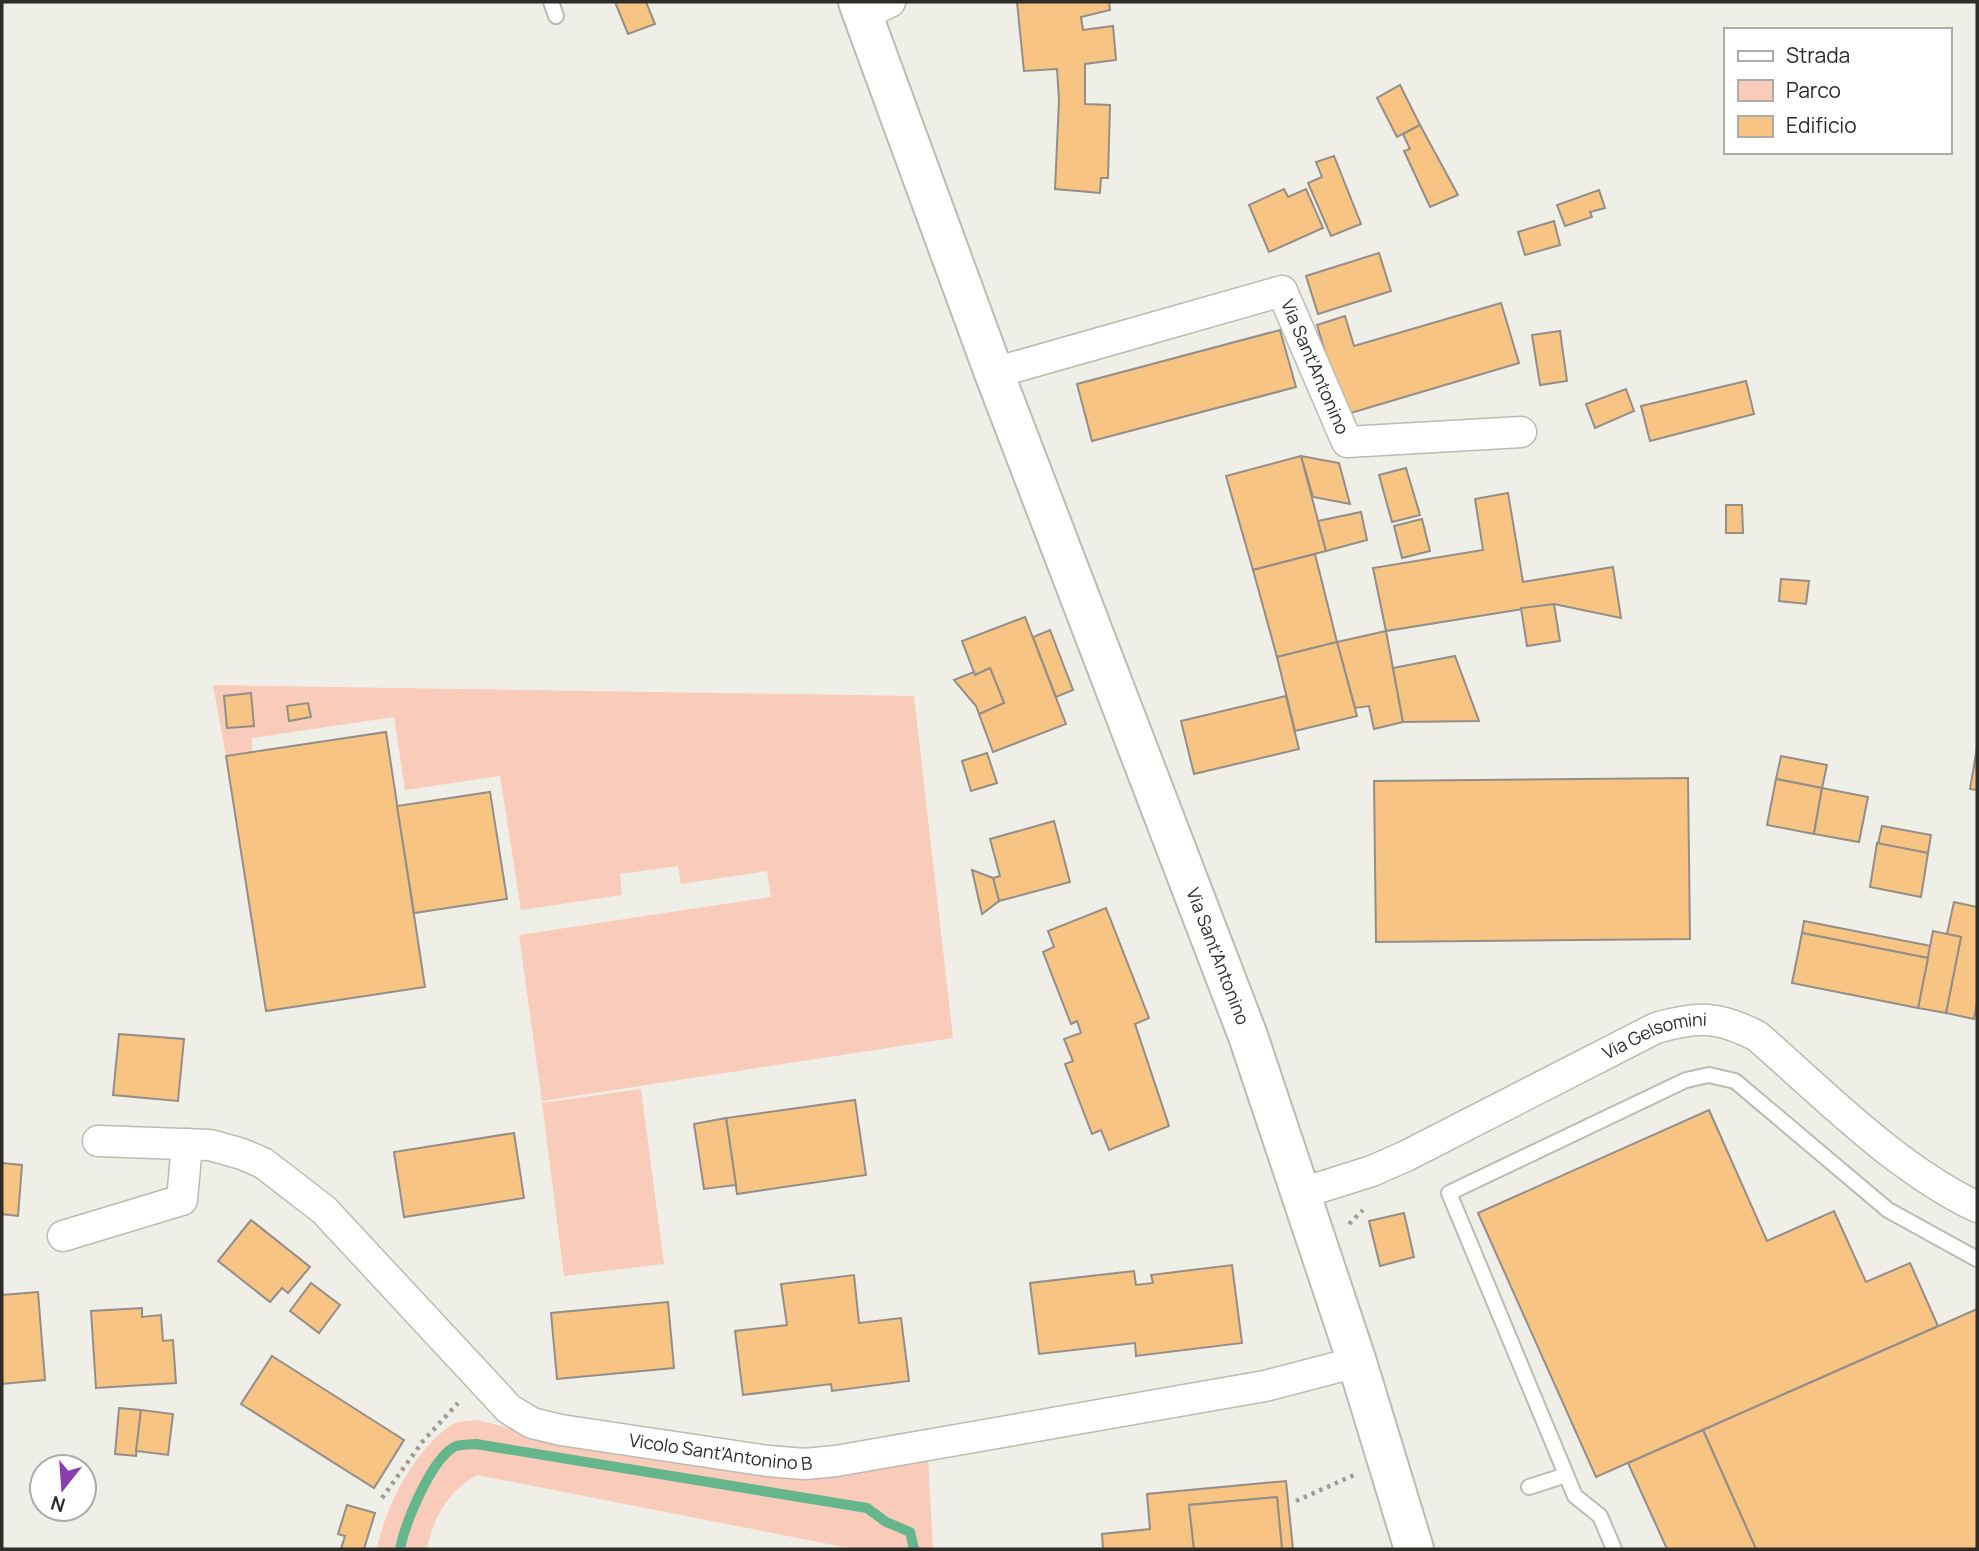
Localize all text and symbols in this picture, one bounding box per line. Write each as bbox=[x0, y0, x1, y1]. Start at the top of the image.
legend bbox=[1724, 28, 1951, 154]
text: Strada bbox=[1786, 41, 1850, 69]
text: Parco bbox=[1786, 76, 1841, 104]
text: Edificio bbox=[1786, 111, 1857, 139]
street label: Via Sant'Antonino bbox=[1276, 295, 1355, 438]
street label: Via Sant'Antonino bbox=[1181, 884, 1256, 1028]
street label: Via Gelsomini bbox=[1598, 1007, 1707, 1064]
street label: Vicolo Sant'Antonino B bbox=[628, 1427, 813, 1475]
north arrow bbox=[28, 1453, 98, 1523]
text: N bbox=[48, 1490, 68, 1519]

